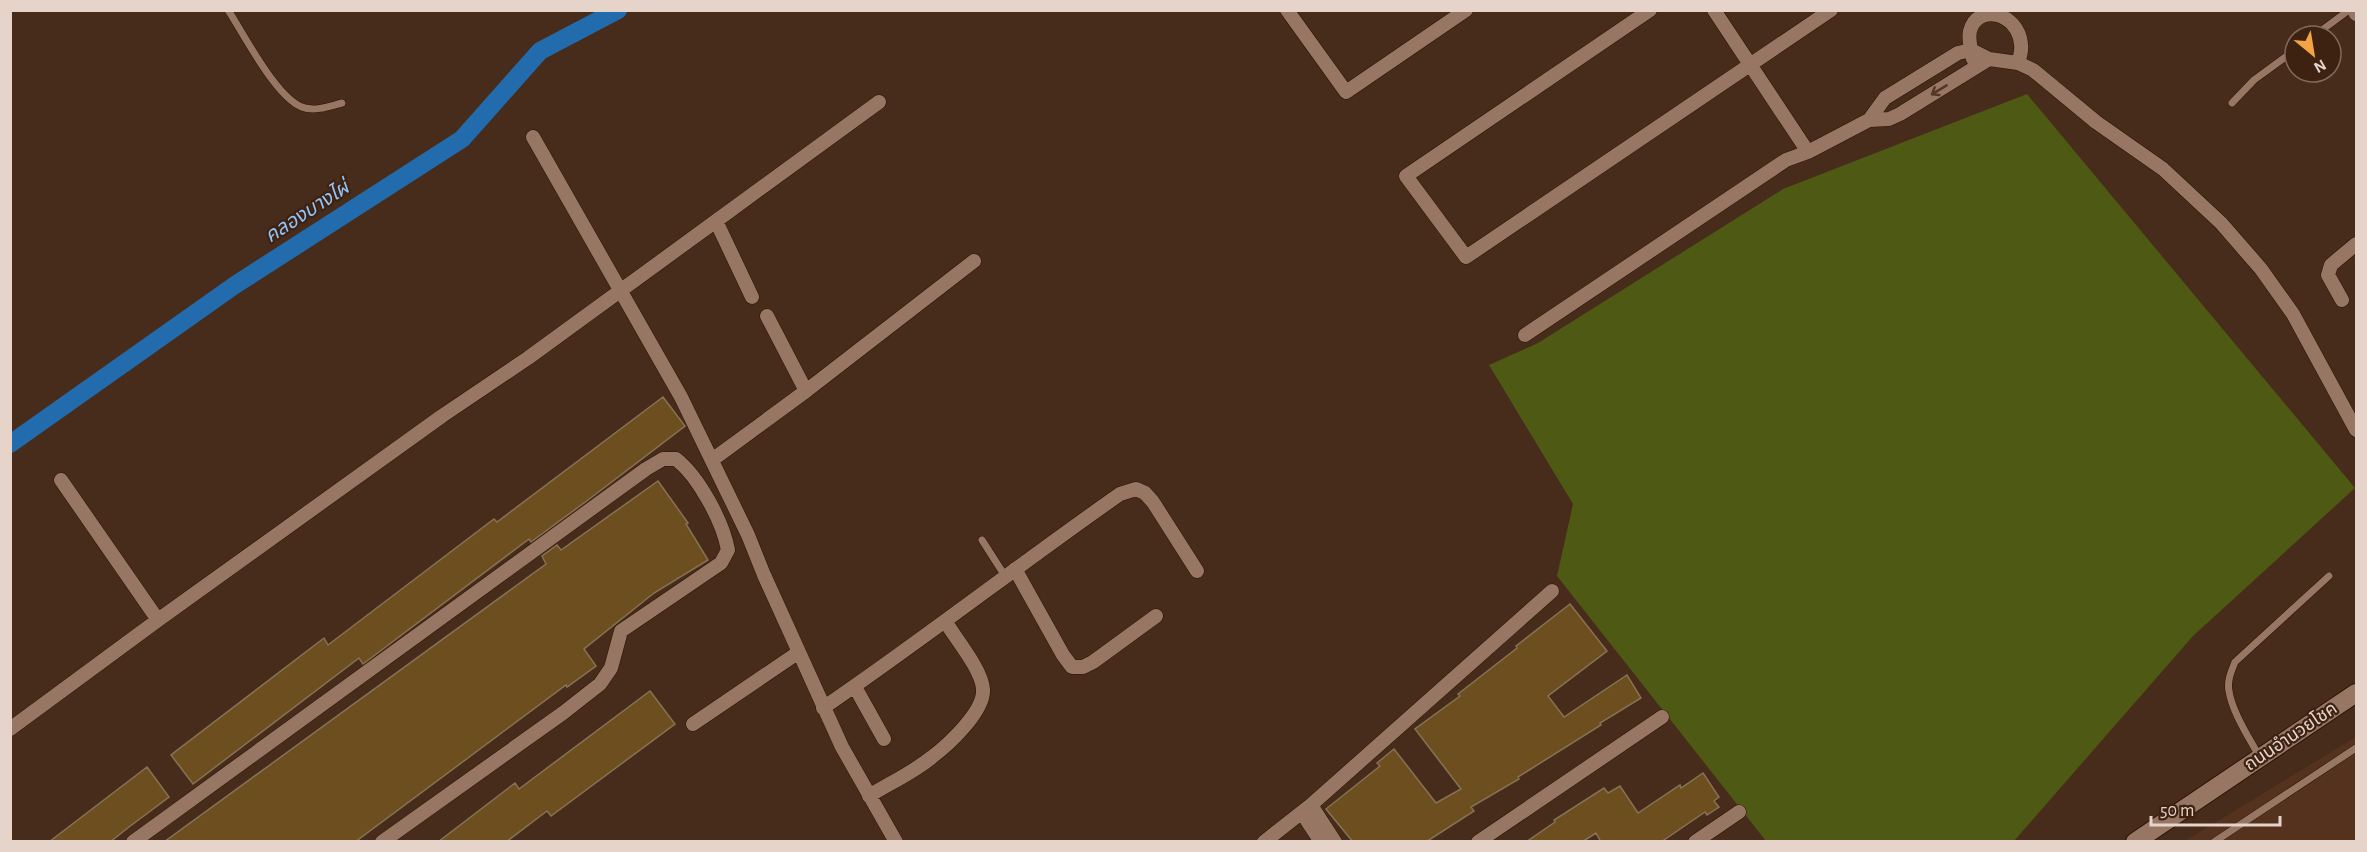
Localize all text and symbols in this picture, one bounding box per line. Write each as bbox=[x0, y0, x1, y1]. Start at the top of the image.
north arrow bbox=[2283, 24, 2343, 84]
text: N bbox=[2311, 56, 2329, 76]
one-way arrow bbox=[1931, 84, 1948, 97]
water label: คลองบางไผ่ bbox=[261, 175, 355, 247]
street label: ถนนอำนวยโชค bbox=[2241, 699, 2341, 774]
scale bar bbox=[2151, 789, 2280, 827]
text: 50 m bbox=[2160, 802, 2194, 820]

